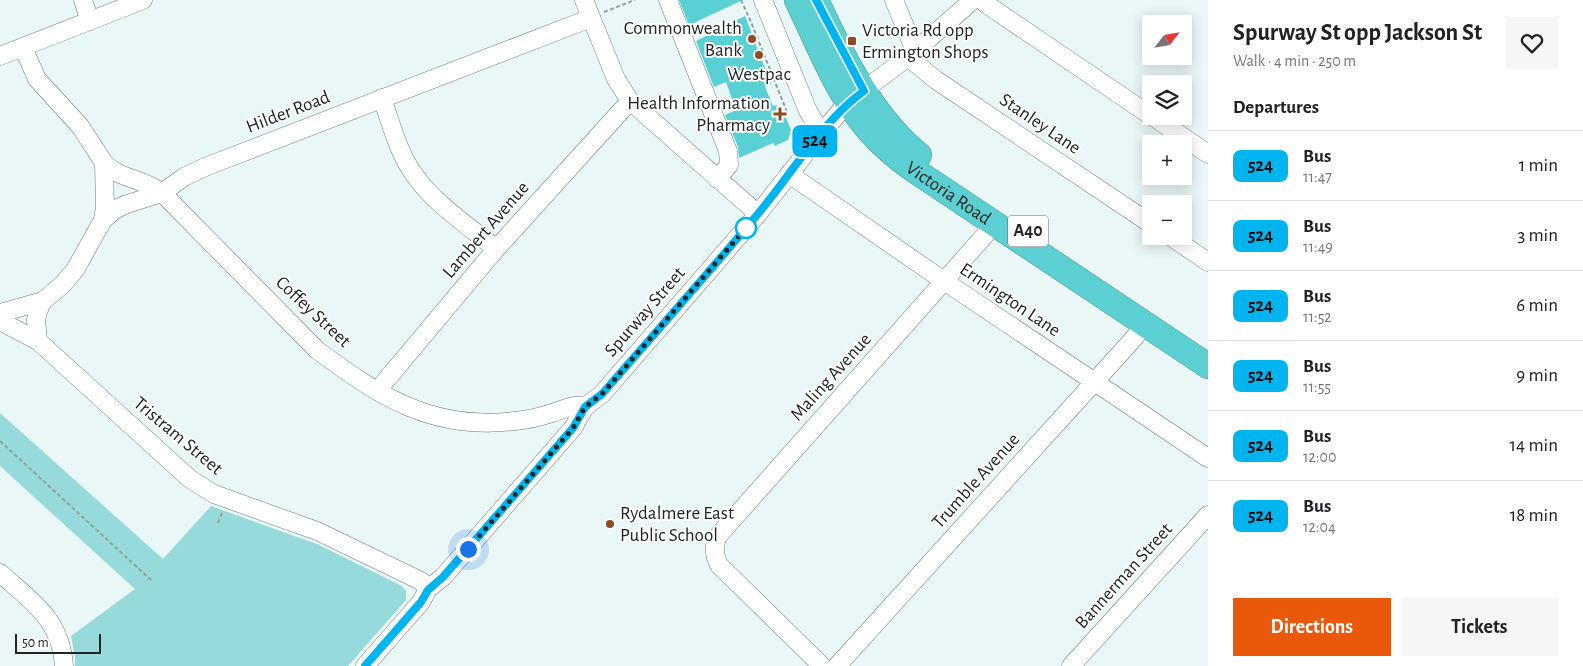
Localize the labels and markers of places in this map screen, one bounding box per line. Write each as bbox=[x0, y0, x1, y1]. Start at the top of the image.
place label: Commonwealth Bank bbox=[624, 19, 742, 60]
place label: Victoria Rd opp Ermington Shops bbox=[862, 21, 989, 62]
marker: Commonwealth Bank bbox=[746, 33, 758, 45]
marker: Victoria Rd opp Ermington Shops bbox=[846, 35, 858, 47]
marker: Westpac bbox=[753, 49, 765, 61]
place label: Westpac bbox=[727, 65, 791, 84]
place label: Health Information Pharmacy bbox=[627, 94, 770, 135]
marker: Health Information Pharmacy bbox=[774, 108, 786, 120]
unlabelled marker bbox=[735, 217, 757, 239]
place label: Rydalmere East Public School bbox=[620, 504, 734, 545]
marker: Rydalmere East Public School bbox=[604, 518, 616, 530]

